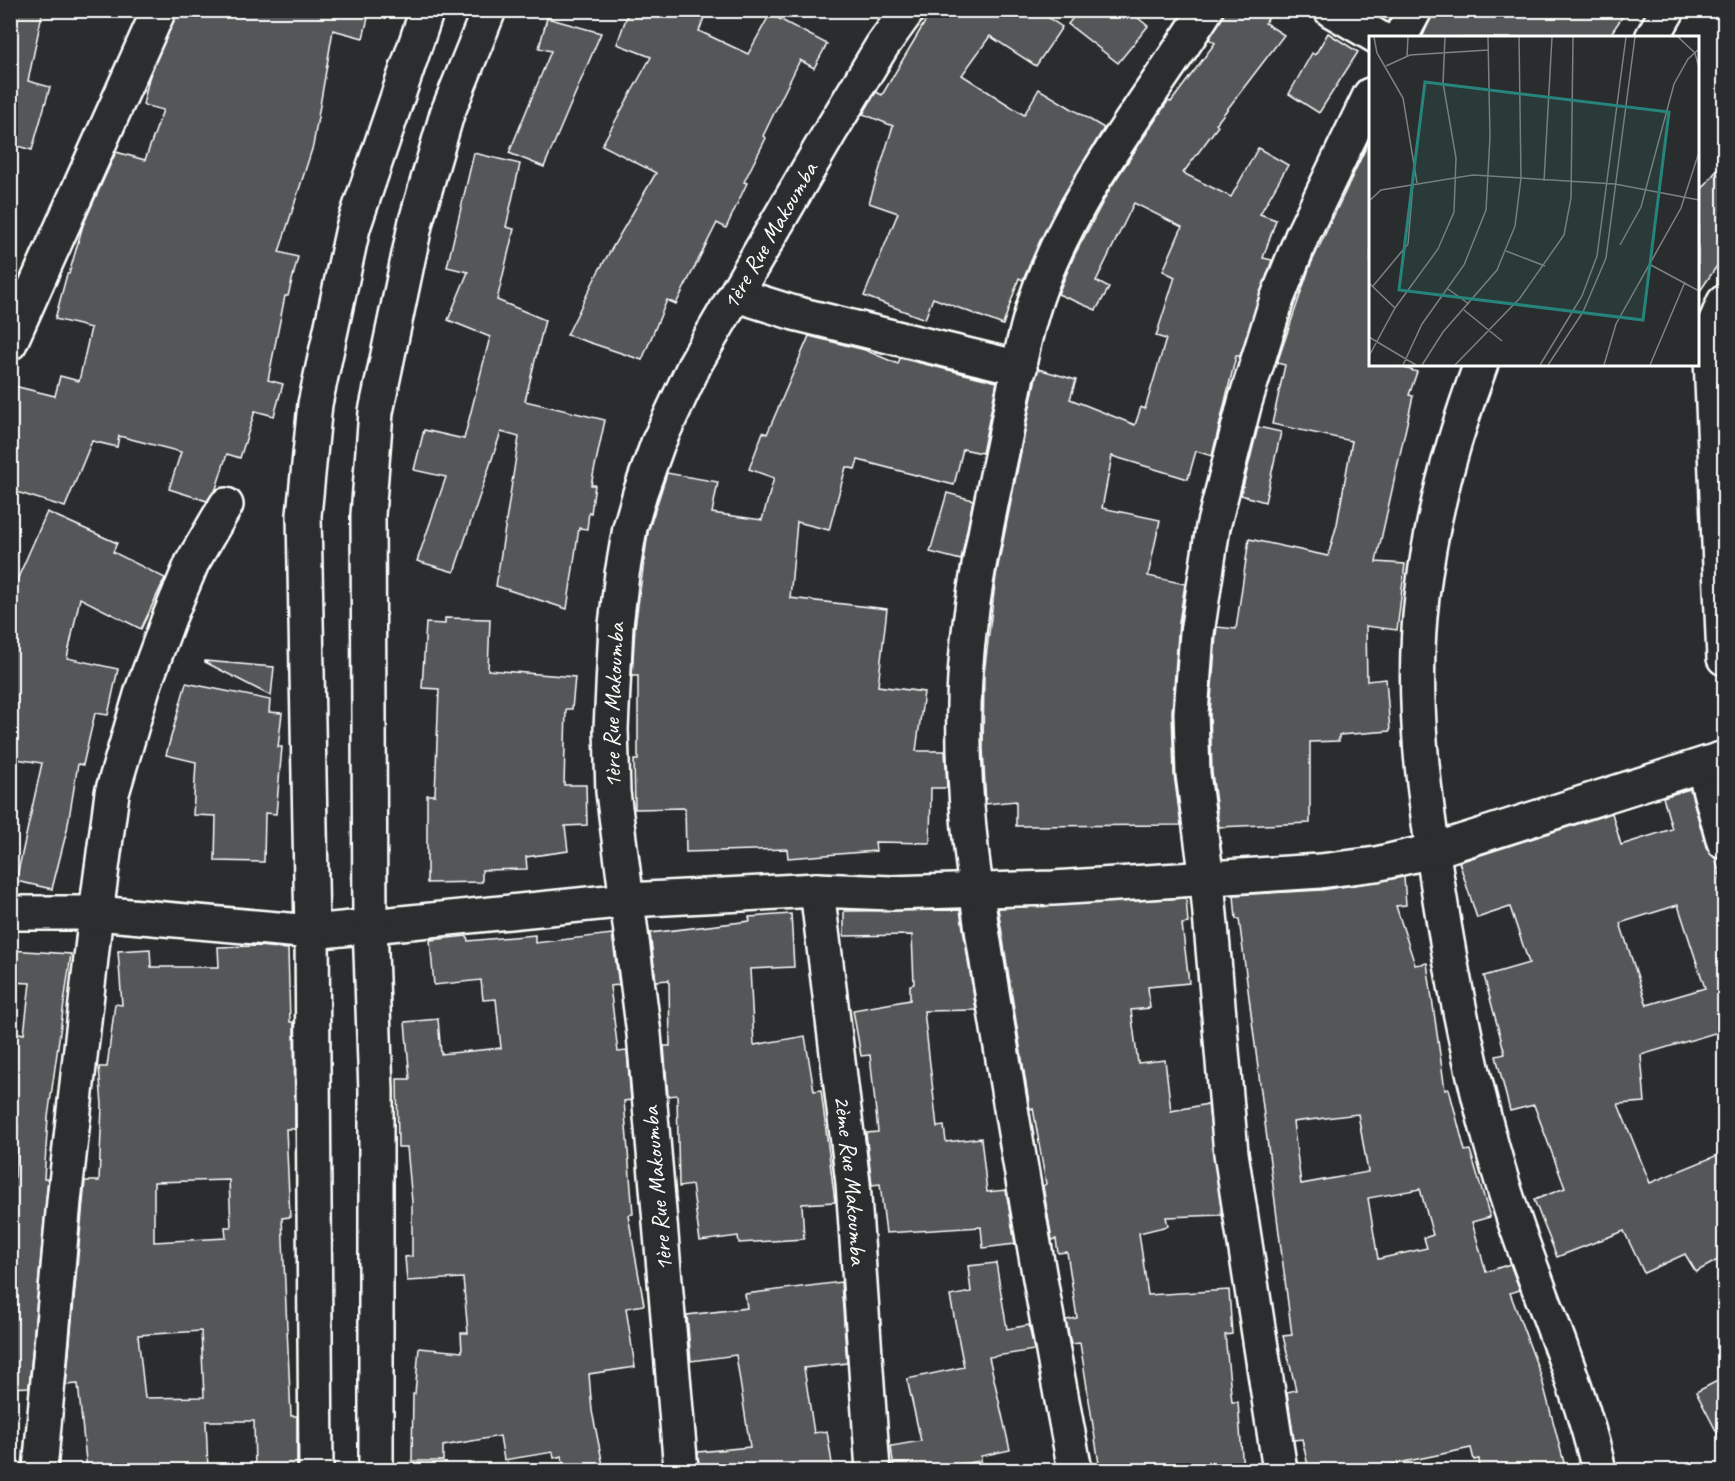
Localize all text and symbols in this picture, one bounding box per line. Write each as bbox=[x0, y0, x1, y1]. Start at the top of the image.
inset map bbox=[1369, 36, 1699, 366]
street label: 1ère Rue Makoumba bbox=[715, 155, 825, 315]
street label: 1ère Rue Makoumba bbox=[596, 621, 631, 789]
street label: 2ème Rue Makoumba bbox=[827, 1094, 874, 1267]
street label: 1ère Rue Makoumba bbox=[635, 1104, 679, 1273]

